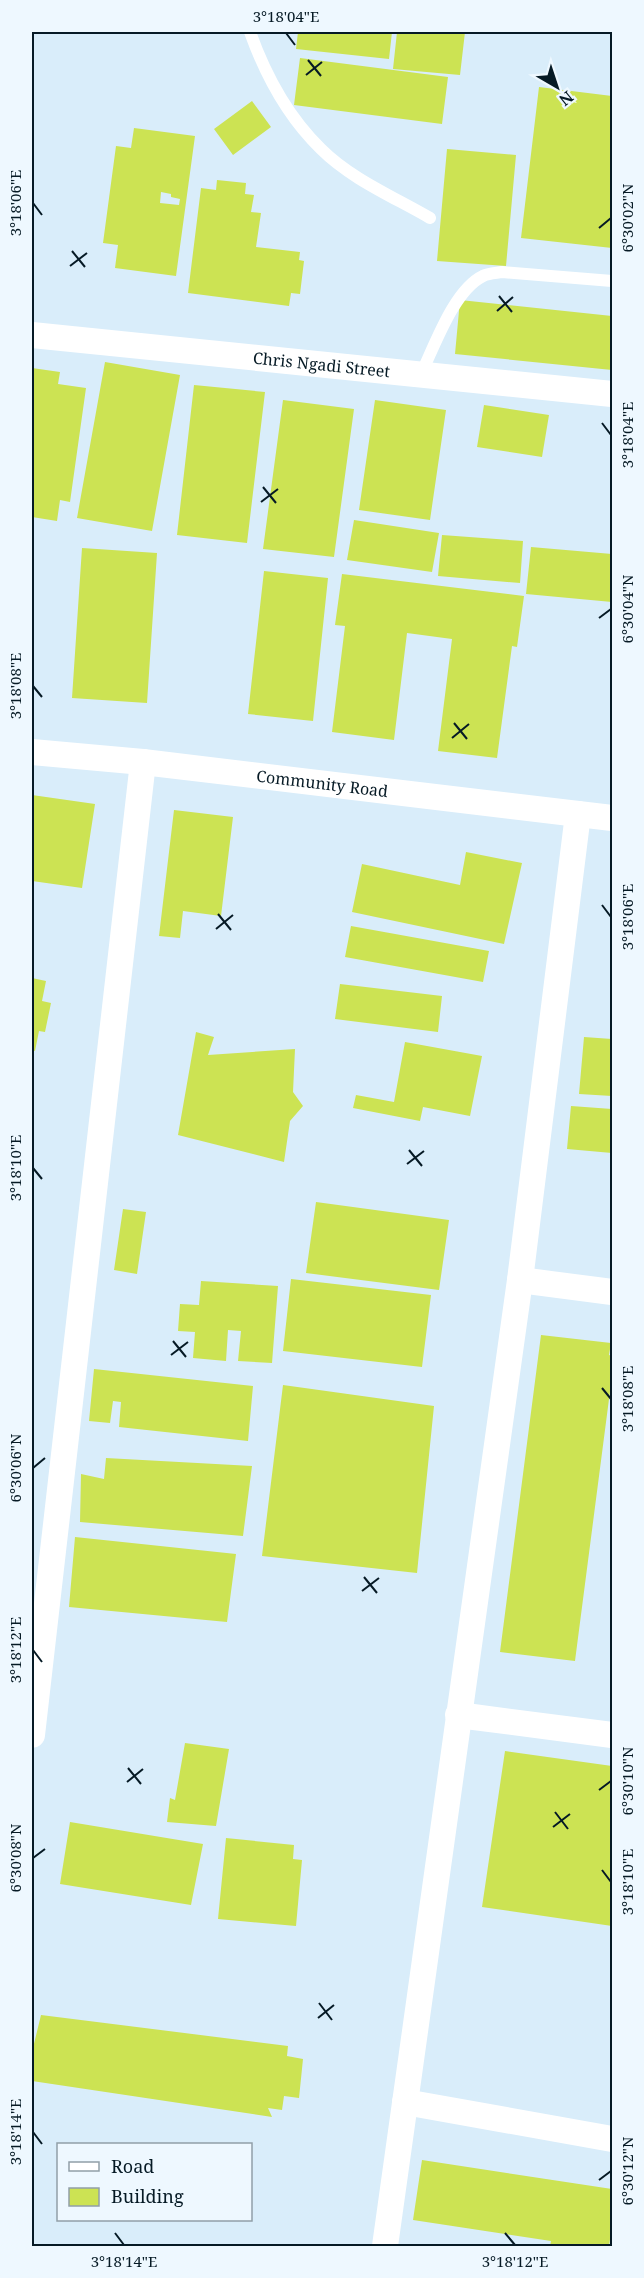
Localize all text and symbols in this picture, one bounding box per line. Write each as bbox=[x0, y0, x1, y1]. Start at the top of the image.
text: 3°18'04"E bbox=[253, 6, 319, 26]
north arrow bbox=[527, 57, 587, 117]
text: N bbox=[554, 86, 578, 111]
text: 3°18'06"E bbox=[5, 170, 25, 236]
text: 6°30'02"N bbox=[617, 183, 637, 252]
street label: Chris Ngadi Street bbox=[252, 347, 391, 382]
text: 3°18'04"E bbox=[617, 402, 637, 468]
text: 6°30'04"N bbox=[617, 574, 637, 643]
text: 3°18'08"E bbox=[5, 653, 25, 719]
street label: Community Road bbox=[255, 765, 389, 802]
text: 3°18'06"E bbox=[617, 884, 637, 950]
text: 3°18'10"E bbox=[5, 1135, 25, 1201]
text: 3°18'08"E bbox=[617, 1366, 637, 1432]
text: 6°30'06"N bbox=[5, 1433, 25, 1502]
text: 3°18'12"E bbox=[5, 1617, 25, 1683]
text: 6°30'10"N bbox=[617, 1746, 637, 1815]
text: 6°30'08"N bbox=[5, 1823, 25, 1892]
text: 3°18'10"E bbox=[617, 1849, 637, 1915]
text: 3°18'14"E bbox=[5, 2099, 25, 2165]
text: 6°30'12"N bbox=[617, 2136, 637, 2205]
legend bbox=[57, 2143, 252, 2221]
text: Road bbox=[111, 2154, 154, 2178]
text: Building bbox=[111, 2184, 184, 2208]
text: 3°18'14"E bbox=[91, 2251, 157, 2271]
text: 3°18'12"E bbox=[482, 2251, 548, 2271]

